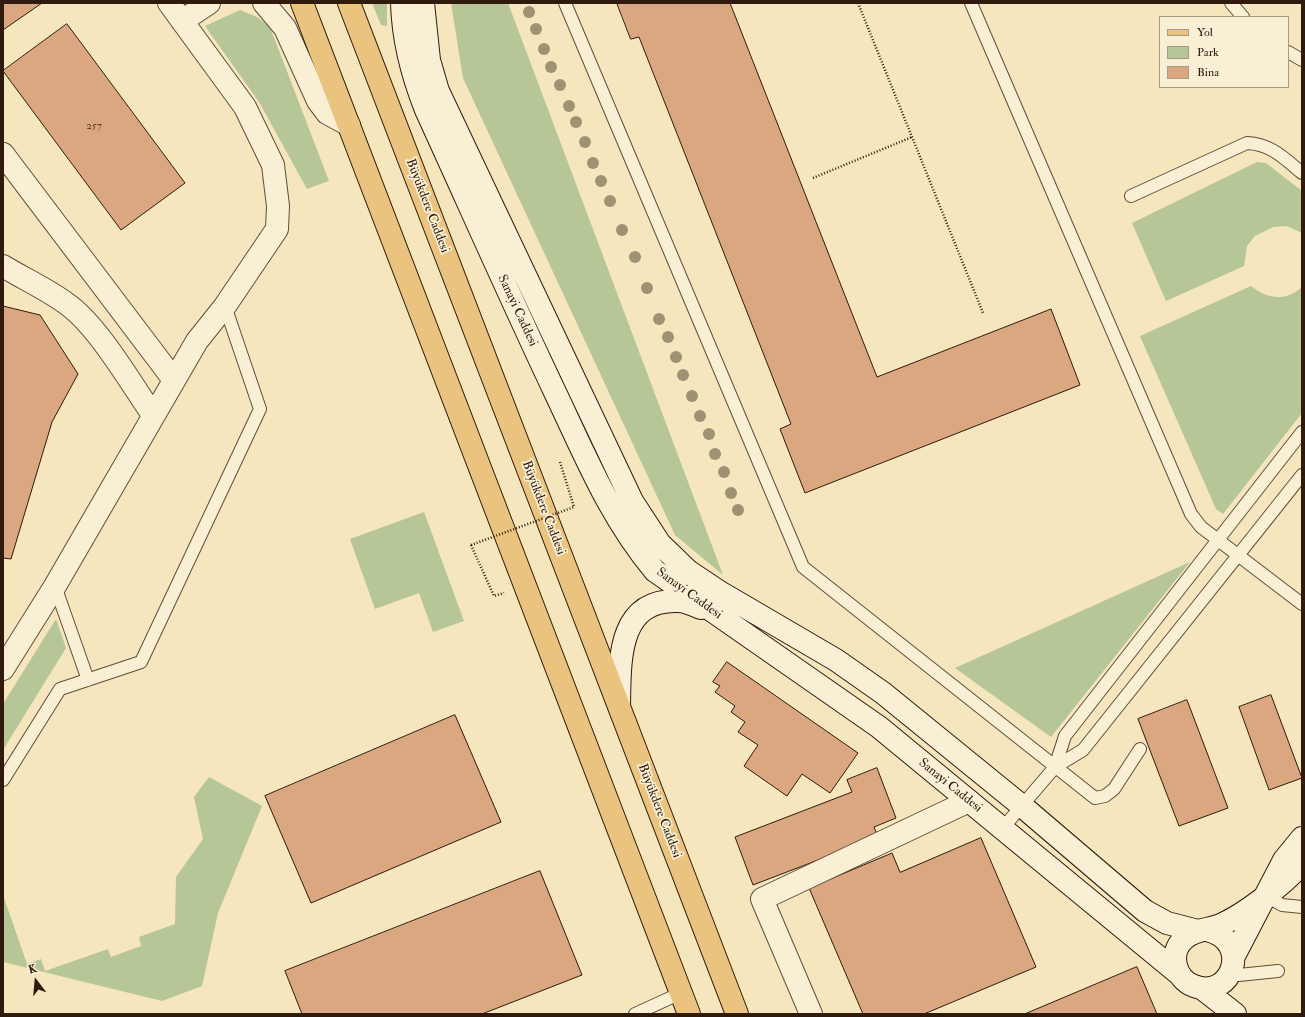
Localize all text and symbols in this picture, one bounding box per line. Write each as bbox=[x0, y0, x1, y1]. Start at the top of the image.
legend bbox=[1159, 16, 1289, 88]
text: Yol bbox=[1197, 25, 1213, 40]
text: Park bbox=[1197, 45, 1219, 60]
text: Bina bbox=[1197, 65, 1219, 80]
house number: 257 bbox=[86, 120, 102, 134]
street label: Büyükdere Caddesi bbox=[402, 157, 452, 255]
street label: Sanayi Caddesi bbox=[494, 273, 540, 349]
street label: Büyükdere Caddesi bbox=[518, 459, 568, 557]
street label: Sanayi Caddesi bbox=[653, 565, 725, 623]
street label: Sanayi Caddesi bbox=[915, 756, 985, 816]
street label: Büyükdere Caddesi bbox=[634, 762, 684, 860]
north arrow bbox=[16, 961, 56, 1001]
text: K bbox=[27, 962, 38, 976]

